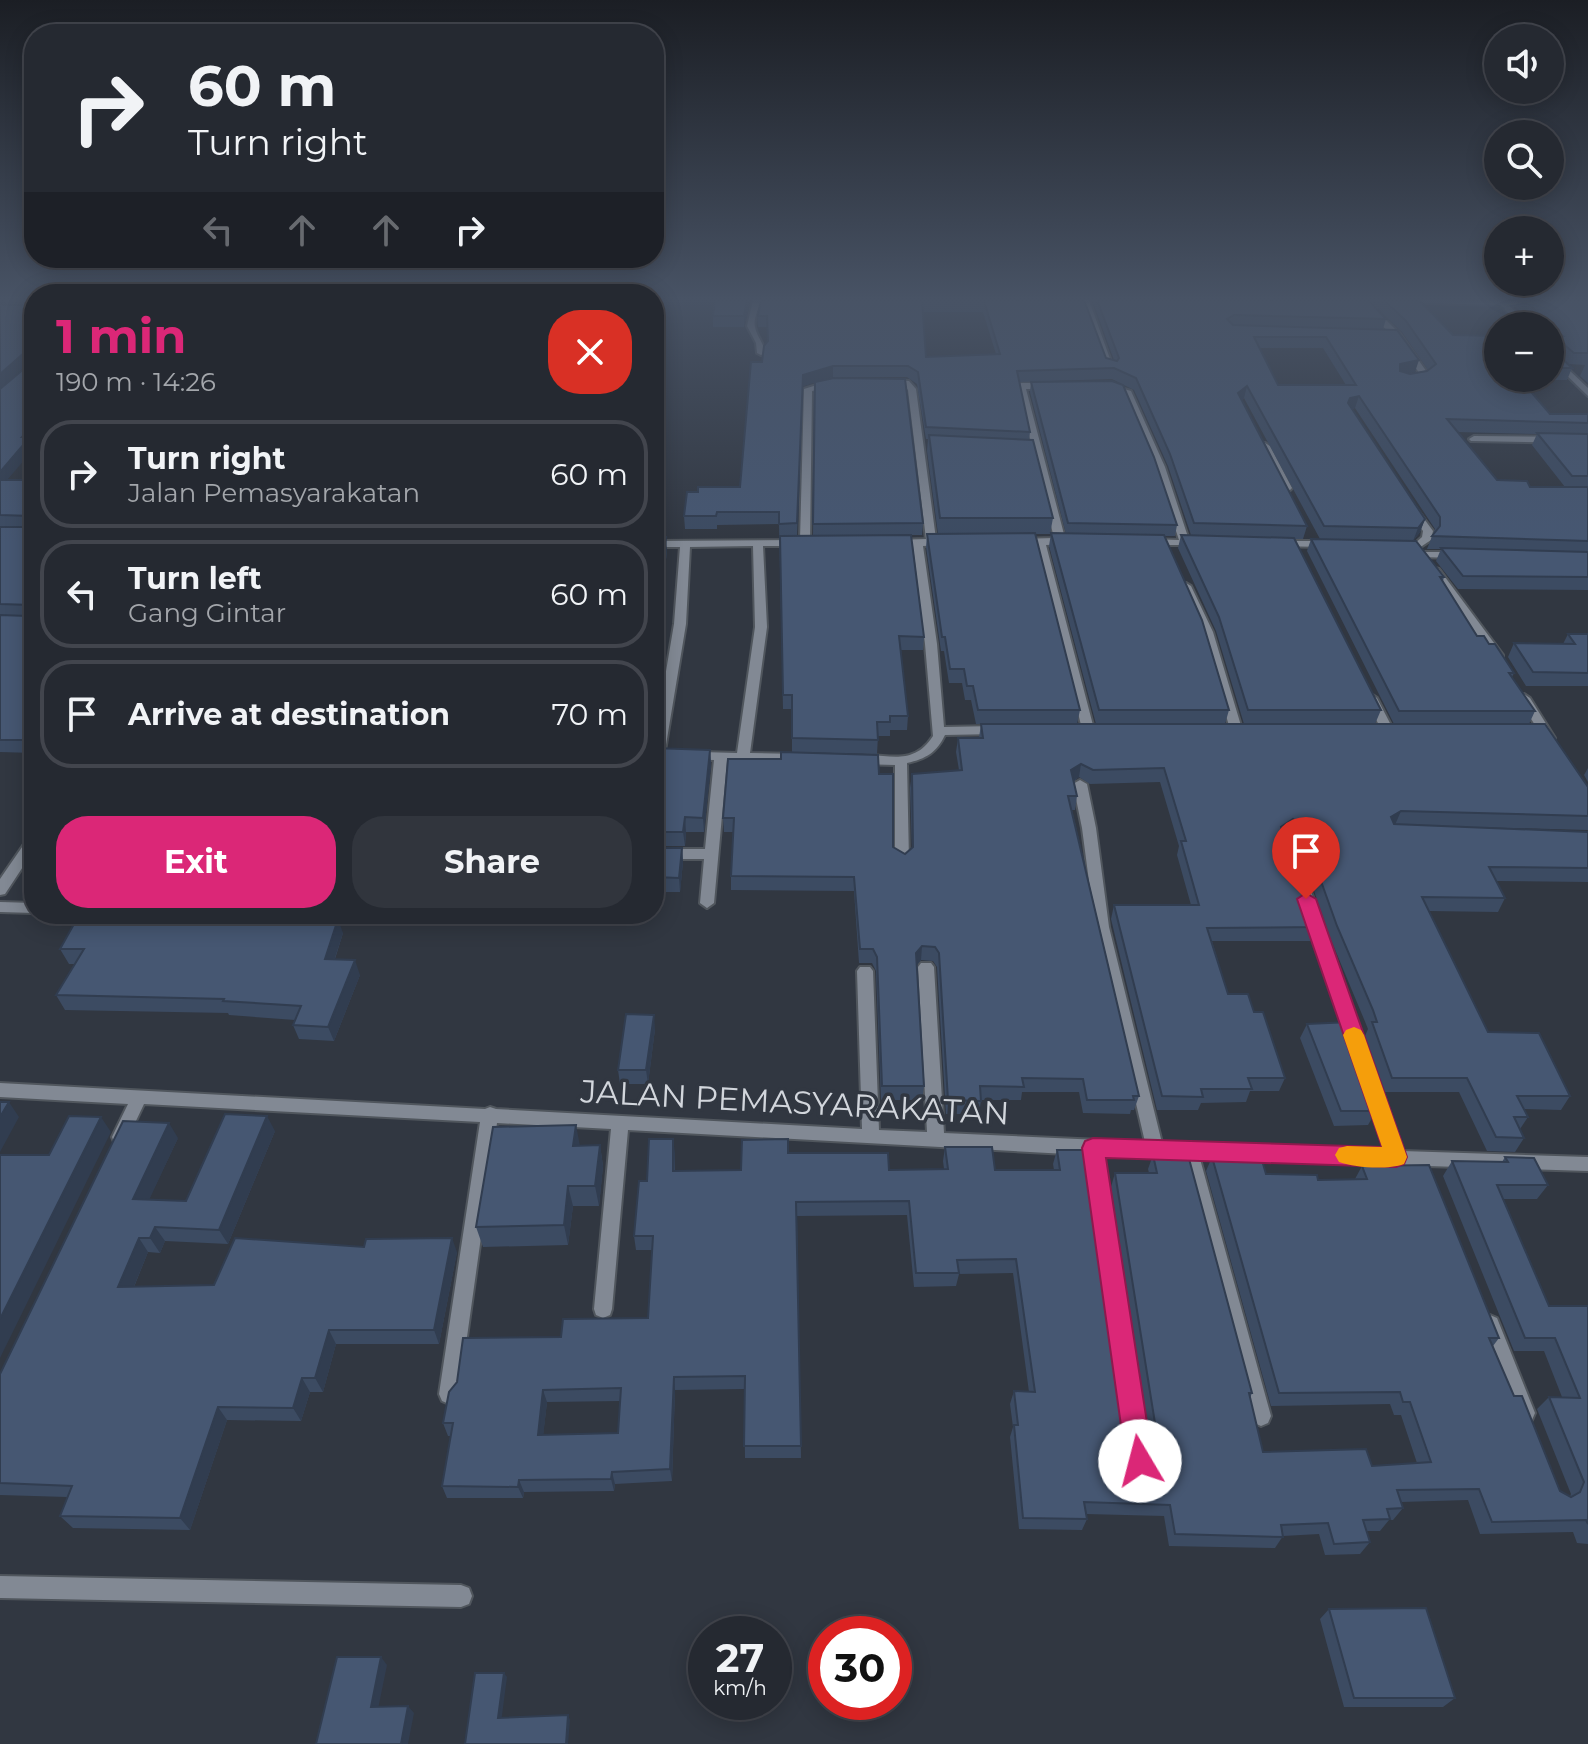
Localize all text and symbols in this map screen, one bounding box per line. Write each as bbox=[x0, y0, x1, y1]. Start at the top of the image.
map controls bbox=[1484, 24, 1564, 392]
button: sound bbox=[1484, 24, 1564, 104]
text: 60 m bbox=[188, 52, 336, 120]
icon: right bbox=[56, 56, 160, 160]
text: Turn right bbox=[188, 120, 368, 164]
button: search bbox=[1484, 120, 1564, 200]
icon: left bbox=[196, 208, 240, 252]
icon: ahead bbox=[280, 208, 324, 252]
icon: ahead bbox=[364, 208, 408, 252]
icon: right bbox=[448, 208, 492, 252]
button: + bbox=[1484, 216, 1564, 296]
text: 1 min bbox=[56, 307, 186, 365]
button: close bbox=[548, 310, 632, 394]
button: − bbox=[1484, 312, 1564, 392]
text: 190 m · 14:26 bbox=[56, 366, 216, 398]
text: Turn right bbox=[128, 440, 285, 477]
icon: right bbox=[60, 452, 104, 496]
text: 60 m bbox=[550, 456, 628, 493]
text: Jalan Pemasyarakatan bbox=[128, 477, 420, 509]
text: Turn left bbox=[128, 560, 261, 597]
icon: left bbox=[60, 572, 104, 616]
text: 60 m bbox=[550, 576, 628, 613]
text: Gang Gintar bbox=[128, 597, 286, 629]
icon: arrive bbox=[60, 692, 104, 736]
text: Arrive at destination bbox=[128, 696, 450, 733]
text: 70 m bbox=[551, 696, 628, 733]
button: Exit bbox=[56, 816, 336, 908]
button: Share bbox=[352, 816, 632, 908]
pin bbox=[1272, 817, 1340, 899]
icon: arrive bbox=[1284, 829, 1328, 873]
street label: JALAN PEMASYARAKATAN bbox=[579, 1071, 1010, 1133]
position arrow bbox=[1098, 1419, 1182, 1503]
speed limit sign: 30 bbox=[808, 1616, 912, 1720]
text: 27 bbox=[716, 1633, 764, 1682]
text: km/h bbox=[713, 1676, 767, 1700]

